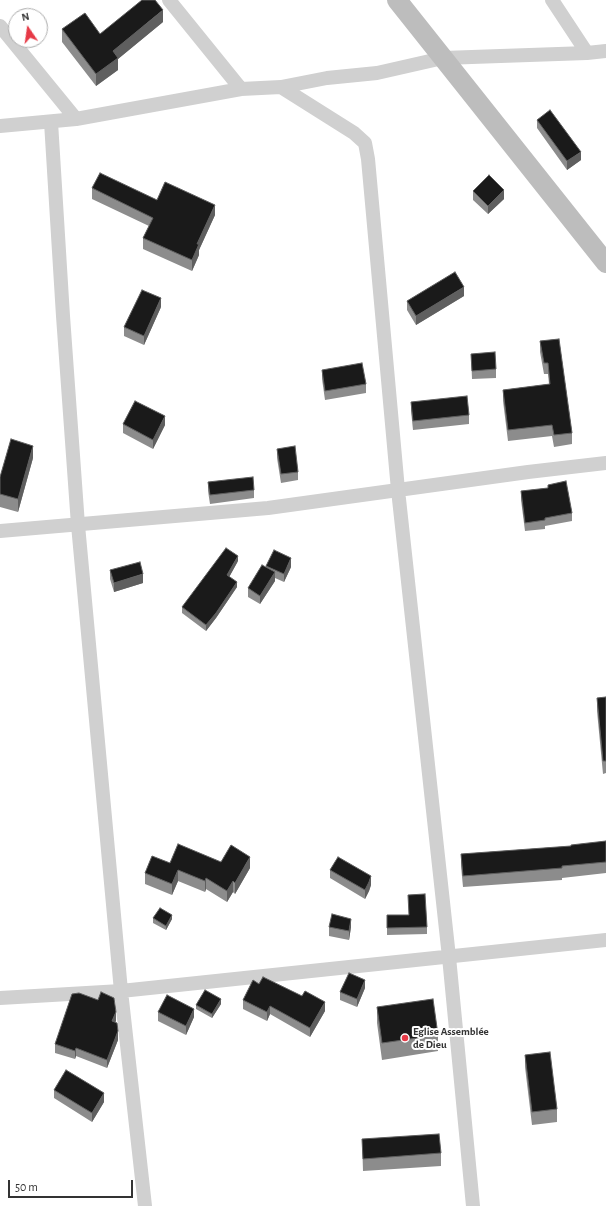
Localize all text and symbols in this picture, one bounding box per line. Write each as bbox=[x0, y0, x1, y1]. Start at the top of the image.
north arrow bbox=[8, 8, 48, 48]
text: N bbox=[20, 11, 30, 23]
place label: Eglise Assemblée de Dieu bbox=[413, 1025, 489, 1051]
marker: Eglise Assemblée de Dieu bbox=[400, 1033, 410, 1043]
scale bar bbox=[10, 1172, 135, 1198]
text: 50 m bbox=[15, 1181, 38, 1193]

